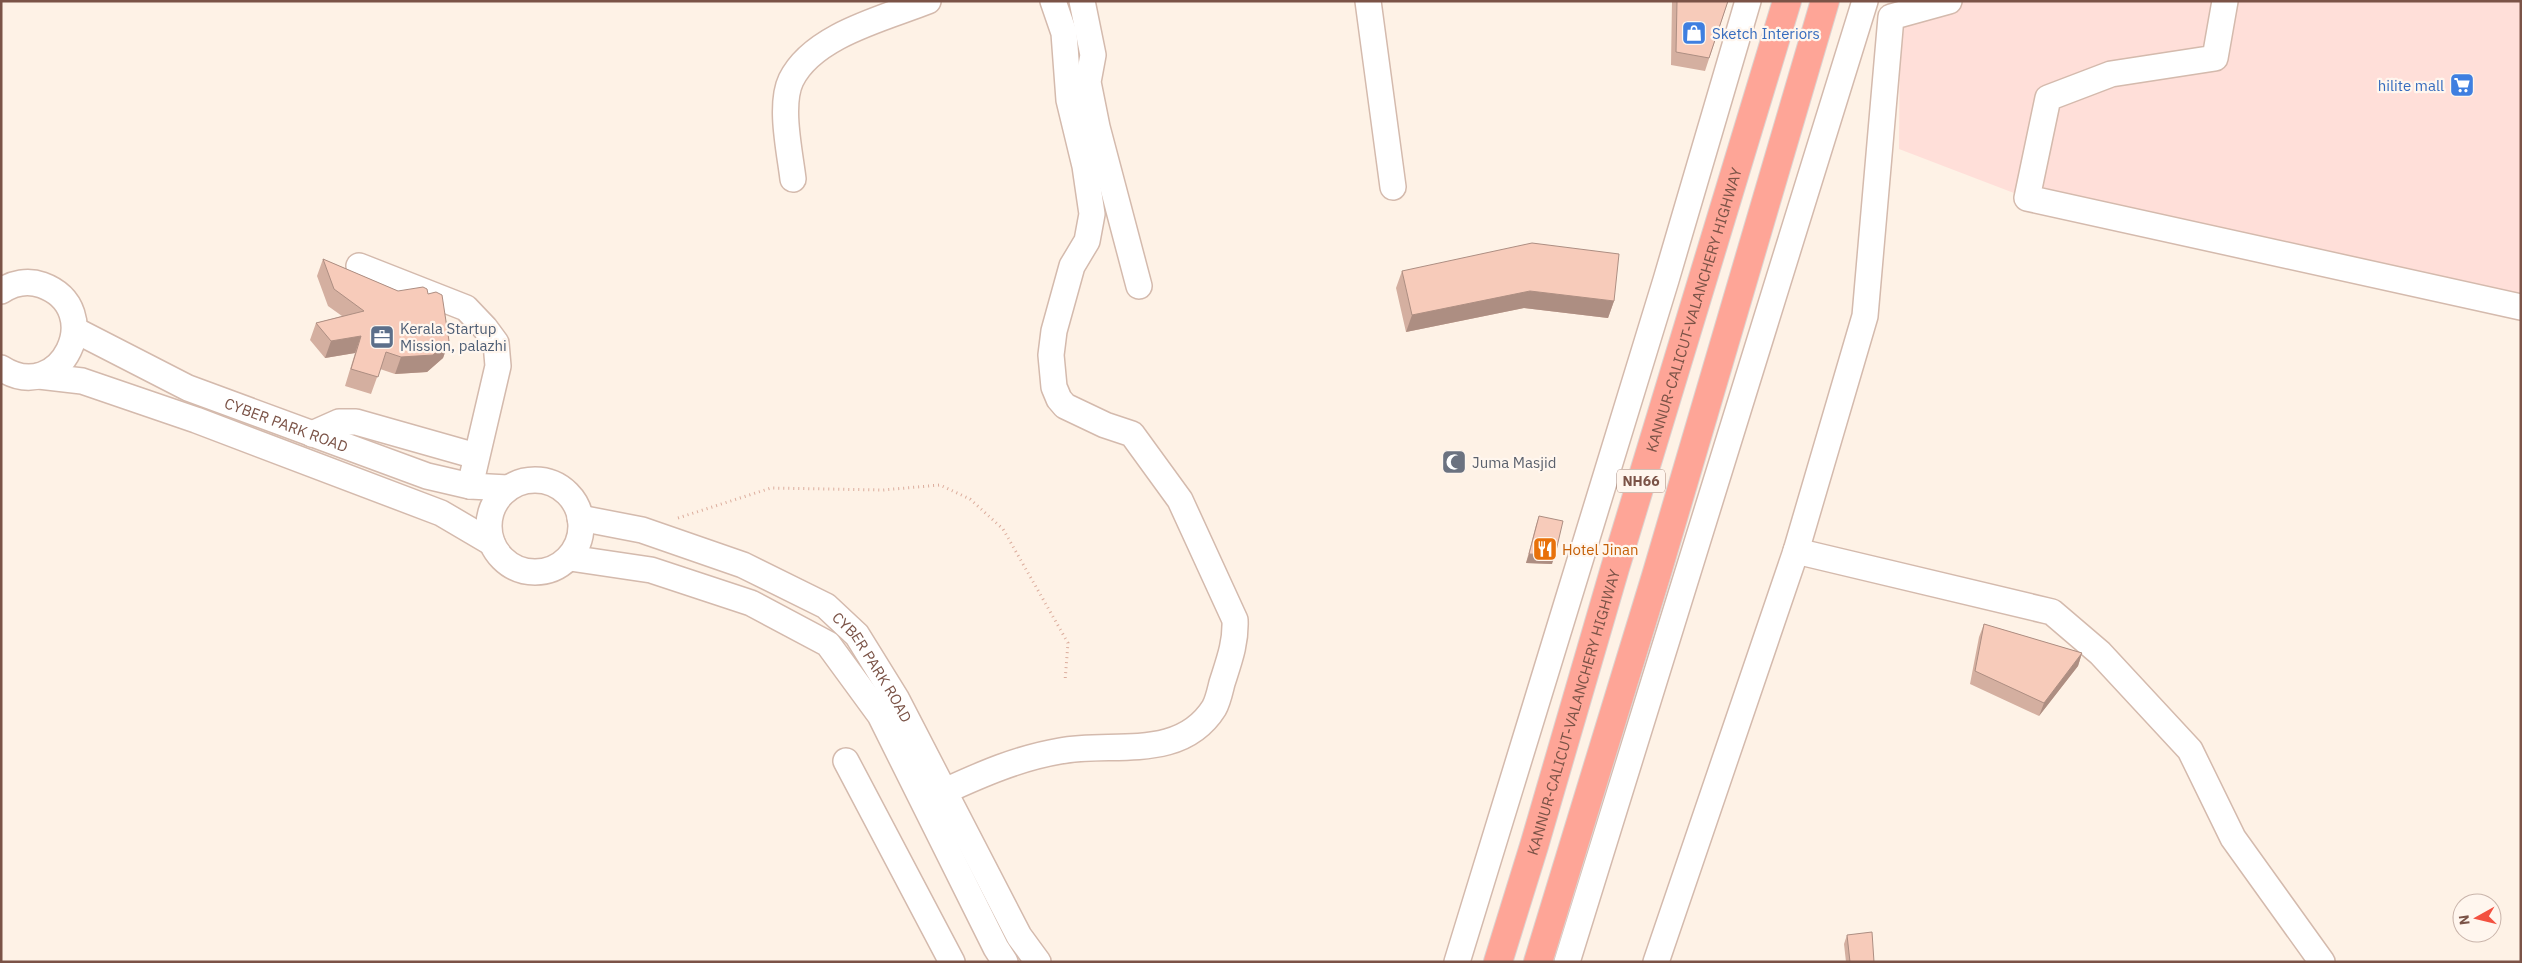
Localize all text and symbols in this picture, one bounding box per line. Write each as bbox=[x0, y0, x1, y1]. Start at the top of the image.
shop icon: Sketch Interiors bbox=[1681, 20, 1707, 46]
place label: Sketch Interiors bbox=[1712, 24, 1820, 43]
supermarket icon: hilite mall bbox=[2449, 72, 2475, 98]
place label: hilite mall bbox=[2378, 76, 2444, 95]
street label: KANNUR-CALICUT-VALANCHERY HIGHWAY bbox=[1641, 165, 1746, 454]
place label: Kerala Startup Mission, palazhi bbox=[400, 319, 507, 355]
office icon: Kerala Startup Mission, palazhi bbox=[369, 324, 395, 350]
street label: CYBER PARK ROAD bbox=[222, 393, 351, 456]
mosque icon: Juma Masjid bbox=[1441, 449, 1467, 475]
place label: Juma Masjid bbox=[1472, 453, 1557, 472]
road number: NH66 bbox=[1617, 470, 1665, 492]
restaurant icon: Hotel Jinan bbox=[1532, 536, 1558, 562]
place label: Hotel Jinan bbox=[1562, 540, 1639, 559]
street label: KANNUR-CALICUT-VALANCHERY HIGHWAY bbox=[1522, 567, 1624, 857]
street label: CYBER PARK ROAD bbox=[829, 607, 916, 725]
north arrow bbox=[2452, 893, 2502, 943]
text: N bbox=[2455, 914, 2474, 926]

